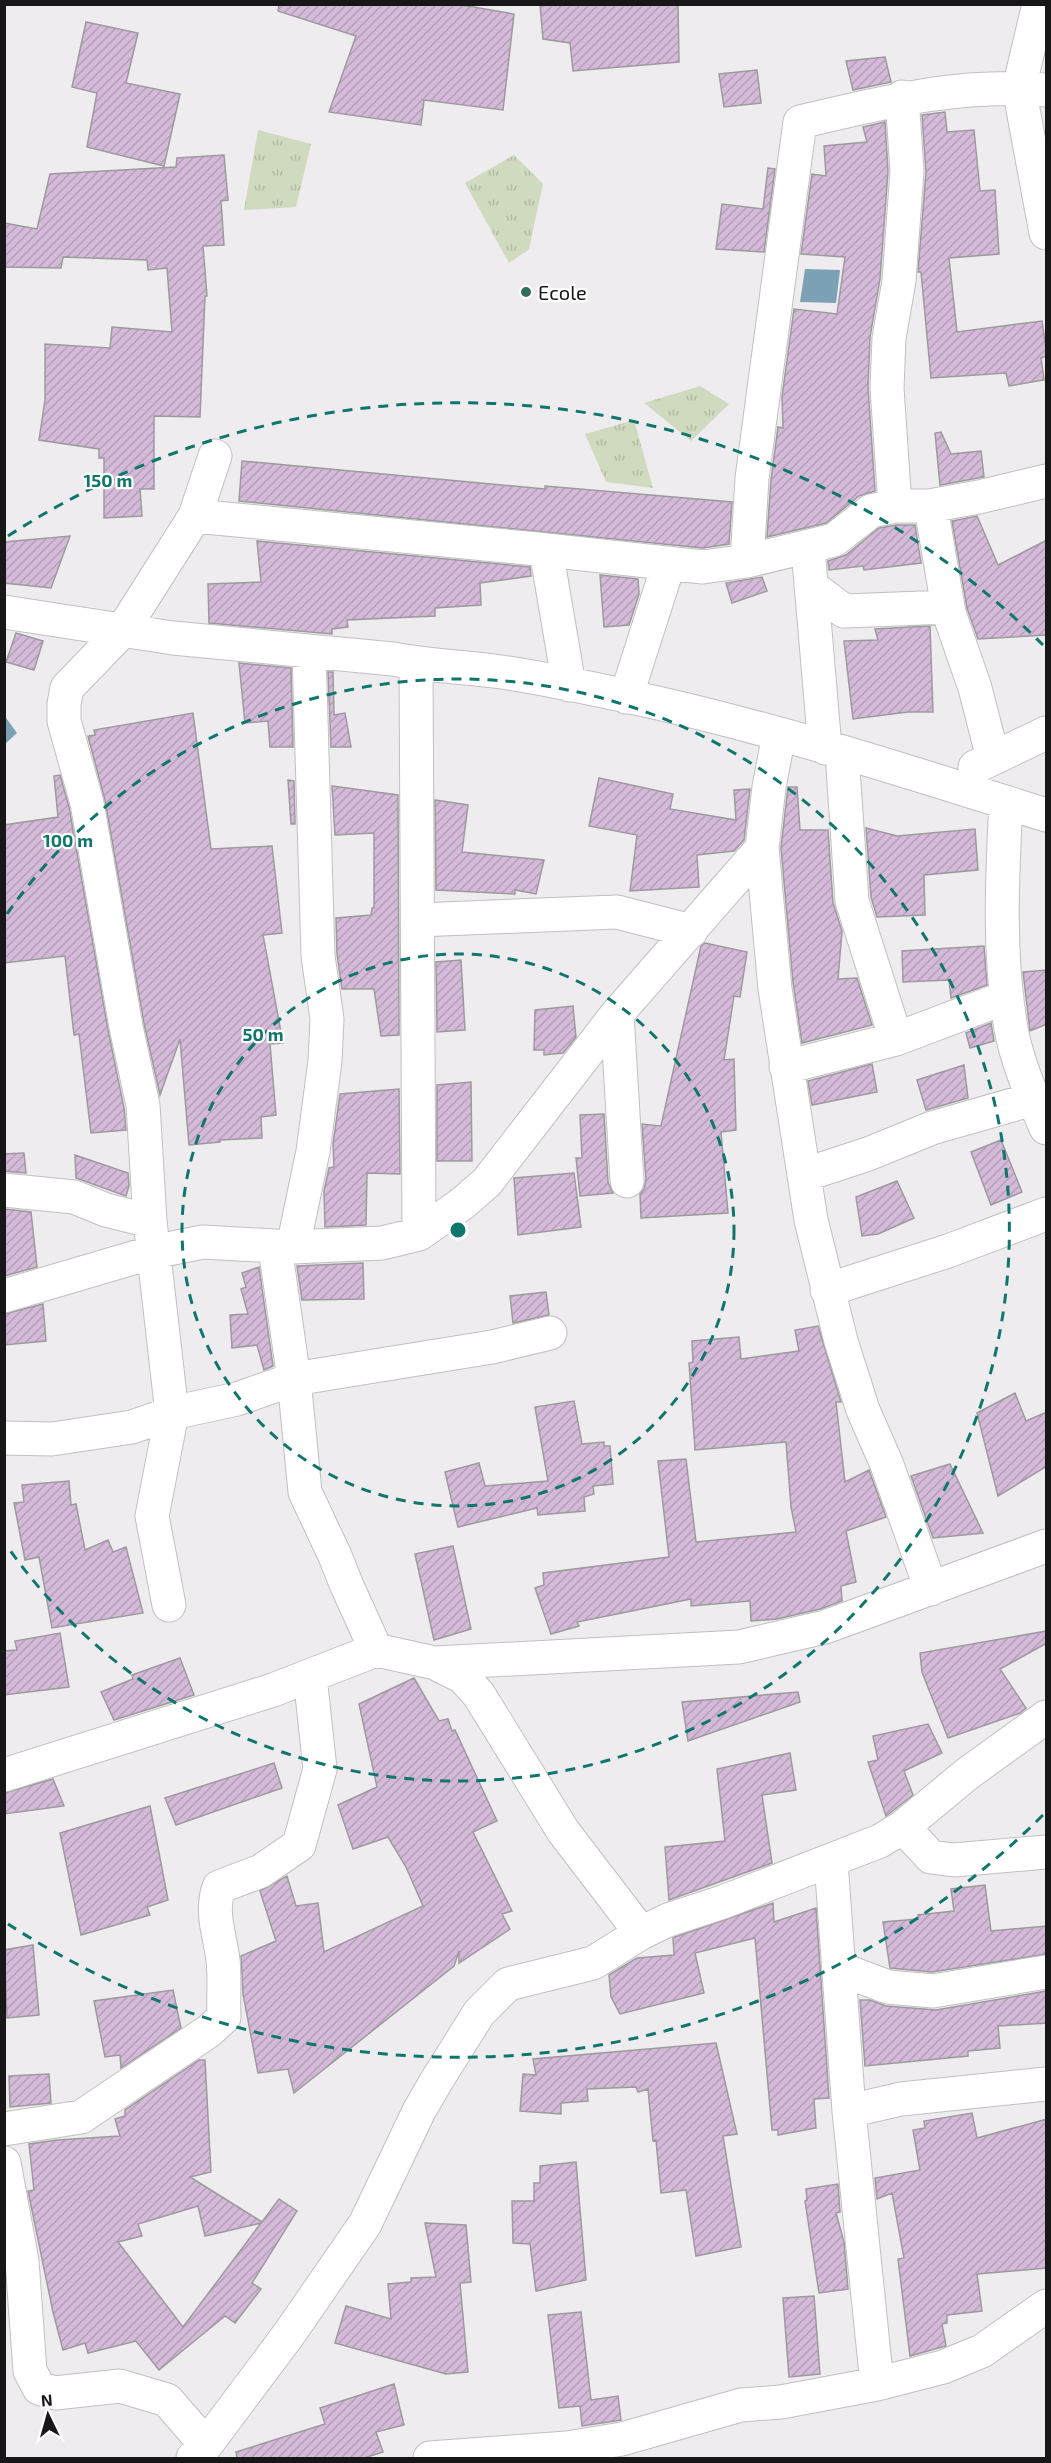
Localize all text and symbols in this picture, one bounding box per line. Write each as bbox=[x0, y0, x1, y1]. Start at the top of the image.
place label: Ecole bbox=[538, 280, 587, 304]
marker: Ecole bbox=[519, 285, 533, 299]
text: 150 m bbox=[84, 469, 132, 491]
text: 100 m bbox=[43, 829, 93, 851]
text: 50 m bbox=[242, 1023, 284, 1045]
centre of rings bbox=[448, 1220, 468, 1240]
north arrow bbox=[18, 2385, 78, 2445]
text: N bbox=[40, 2390, 53, 2410]

